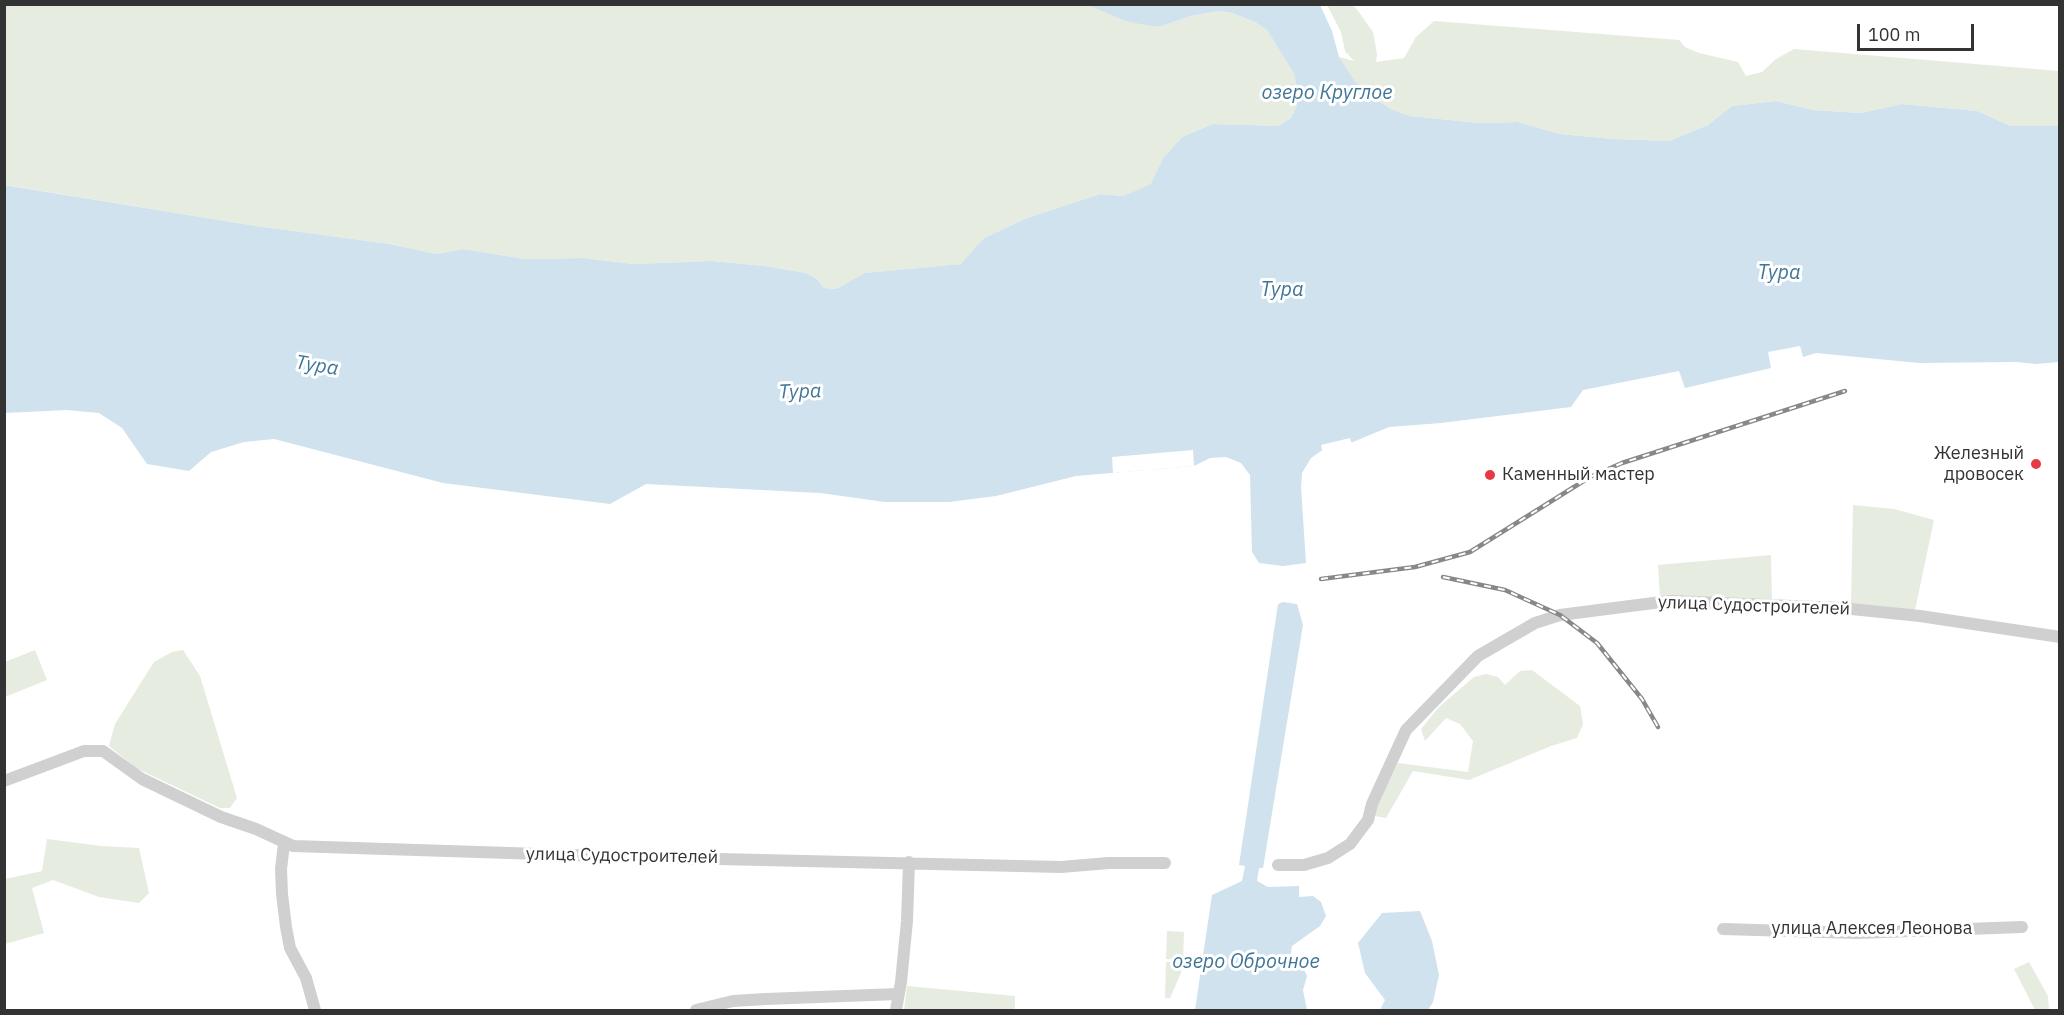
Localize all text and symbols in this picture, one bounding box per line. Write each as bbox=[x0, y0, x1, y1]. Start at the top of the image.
scale bar bbox=[1860, 12, 1977, 50]
text: 100 m bbox=[1868, 23, 1920, 46]
water label: озеро Круглое bbox=[1262, 81, 1392, 105]
water label: Тура bbox=[1757, 261, 1801, 285]
water label: Тура bbox=[1260, 278, 1304, 302]
water label: Тура bbox=[294, 351, 340, 381]
water label: Тура bbox=[778, 379, 822, 405]
place label: Железный дровосек bbox=[1934, 443, 2024, 486]
marker: Железный дровосек bbox=[2029, 457, 2043, 471]
place label: Каменный мастер bbox=[1502, 464, 1655, 486]
marker: Каменный мастер bbox=[1483, 468, 1497, 482]
street label: улица Судостроителей bbox=[1658, 592, 1850, 620]
street label: улица Судостроителей bbox=[526, 844, 718, 868]
street label: улица Алексея Леонова bbox=[1772, 918, 1972, 940]
water label: озеро Оброчное bbox=[1172, 950, 1320, 974]

